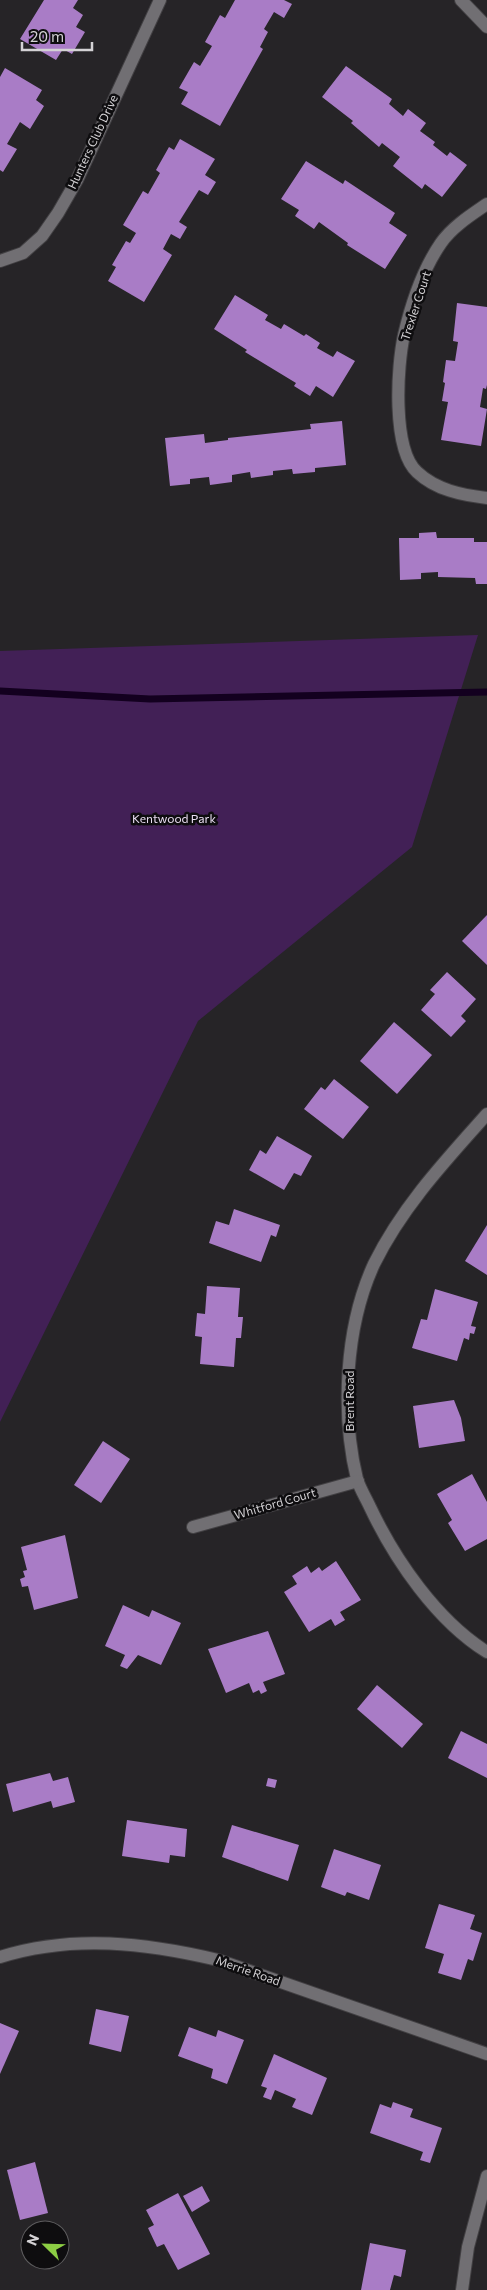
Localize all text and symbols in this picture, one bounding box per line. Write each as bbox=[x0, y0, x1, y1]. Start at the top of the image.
scale bar bbox=[22, 20, 92, 52]
text: 20 m bbox=[30, 27, 64, 45]
street label: Hunters Club Drive bbox=[64, 92, 120, 191]
street label: Trexler Court bbox=[397, 269, 433, 342]
park label: Kentwood Park bbox=[132, 811, 216, 825]
street label: Brent Road bbox=[342, 1371, 356, 1431]
street label: Whitford Court bbox=[232, 1485, 317, 1521]
street label: Merrie Road bbox=[214, 1953, 282, 1988]
north arrow bbox=[20, 2220, 70, 2270]
text: N bbox=[23, 2232, 42, 2248]

